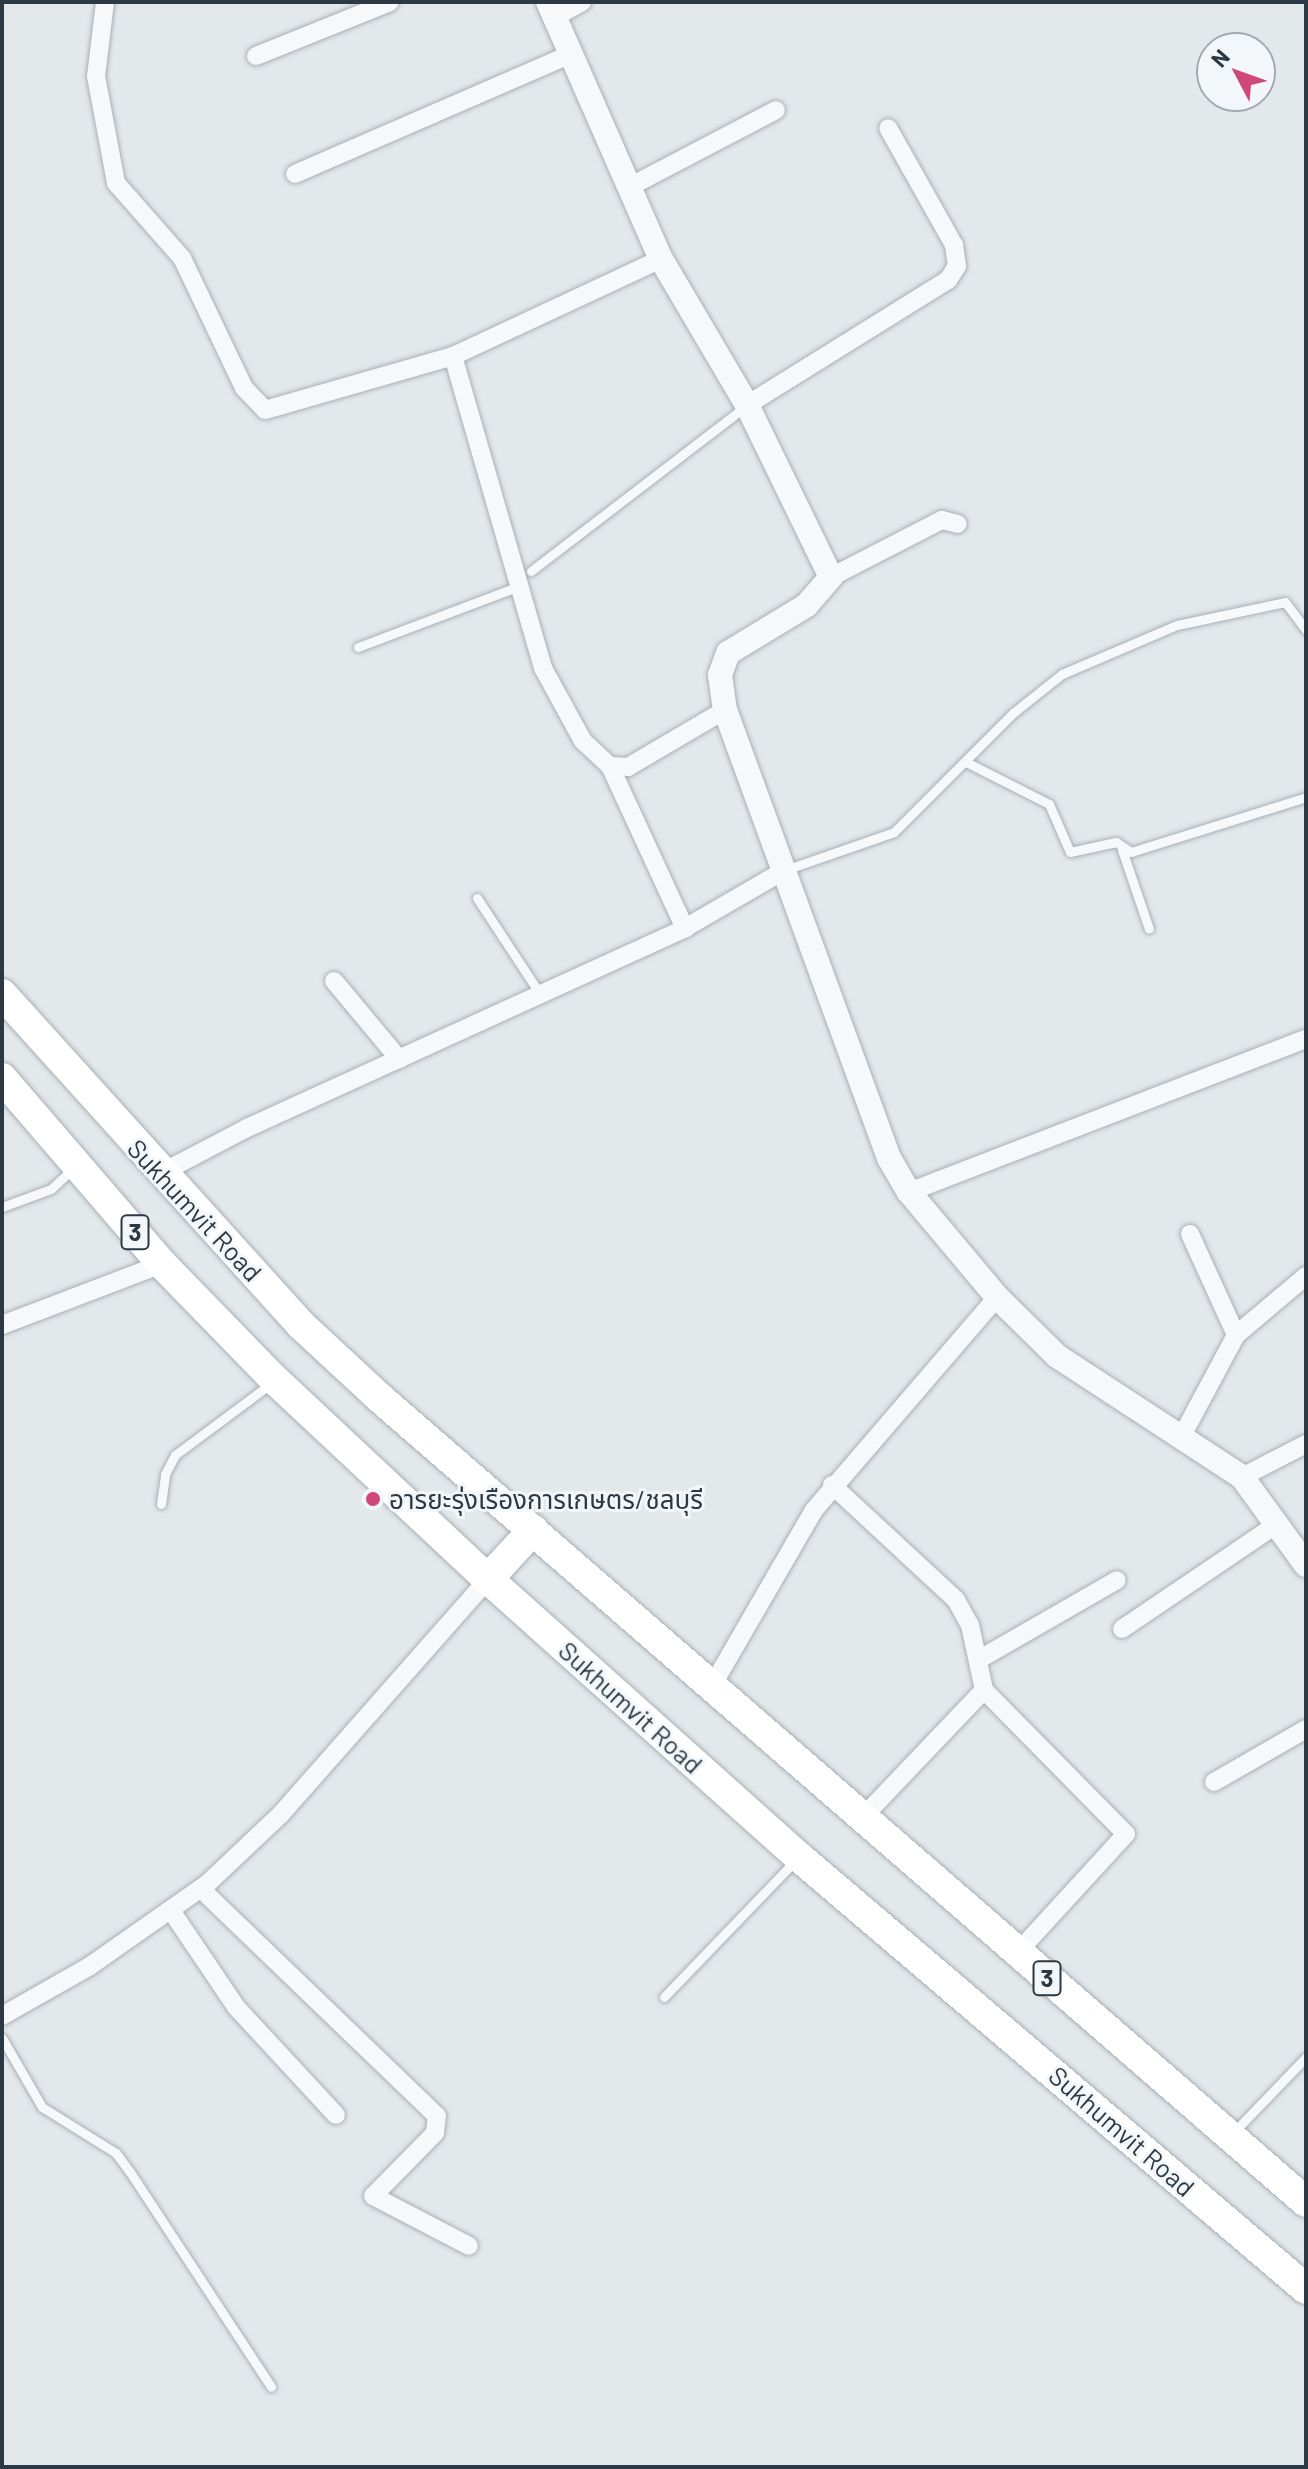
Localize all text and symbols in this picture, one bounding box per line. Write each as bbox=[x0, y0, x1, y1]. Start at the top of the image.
north arrow bbox=[1196, 32, 1276, 112]
text: N bbox=[1205, 44, 1234, 72]
street label: Sukhumvit Road bbox=[121, 1133, 269, 1287]
road number: 3 bbox=[119, 1212, 151, 1252]
place label: อารยะรุ่งเรืองการเกษตร/ชลบุรี bbox=[389, 1483, 703, 1515]
marker: อารยะรุ่งเรืองการเกษตร/ชลบุรี bbox=[364, 1490, 382, 1508]
street label: Sukhumvit Road bbox=[553, 1634, 709, 1780]
road number: 3 bbox=[1031, 1958, 1063, 1998]
street label: Sukhumvit Road bbox=[1043, 2059, 1201, 2203]

